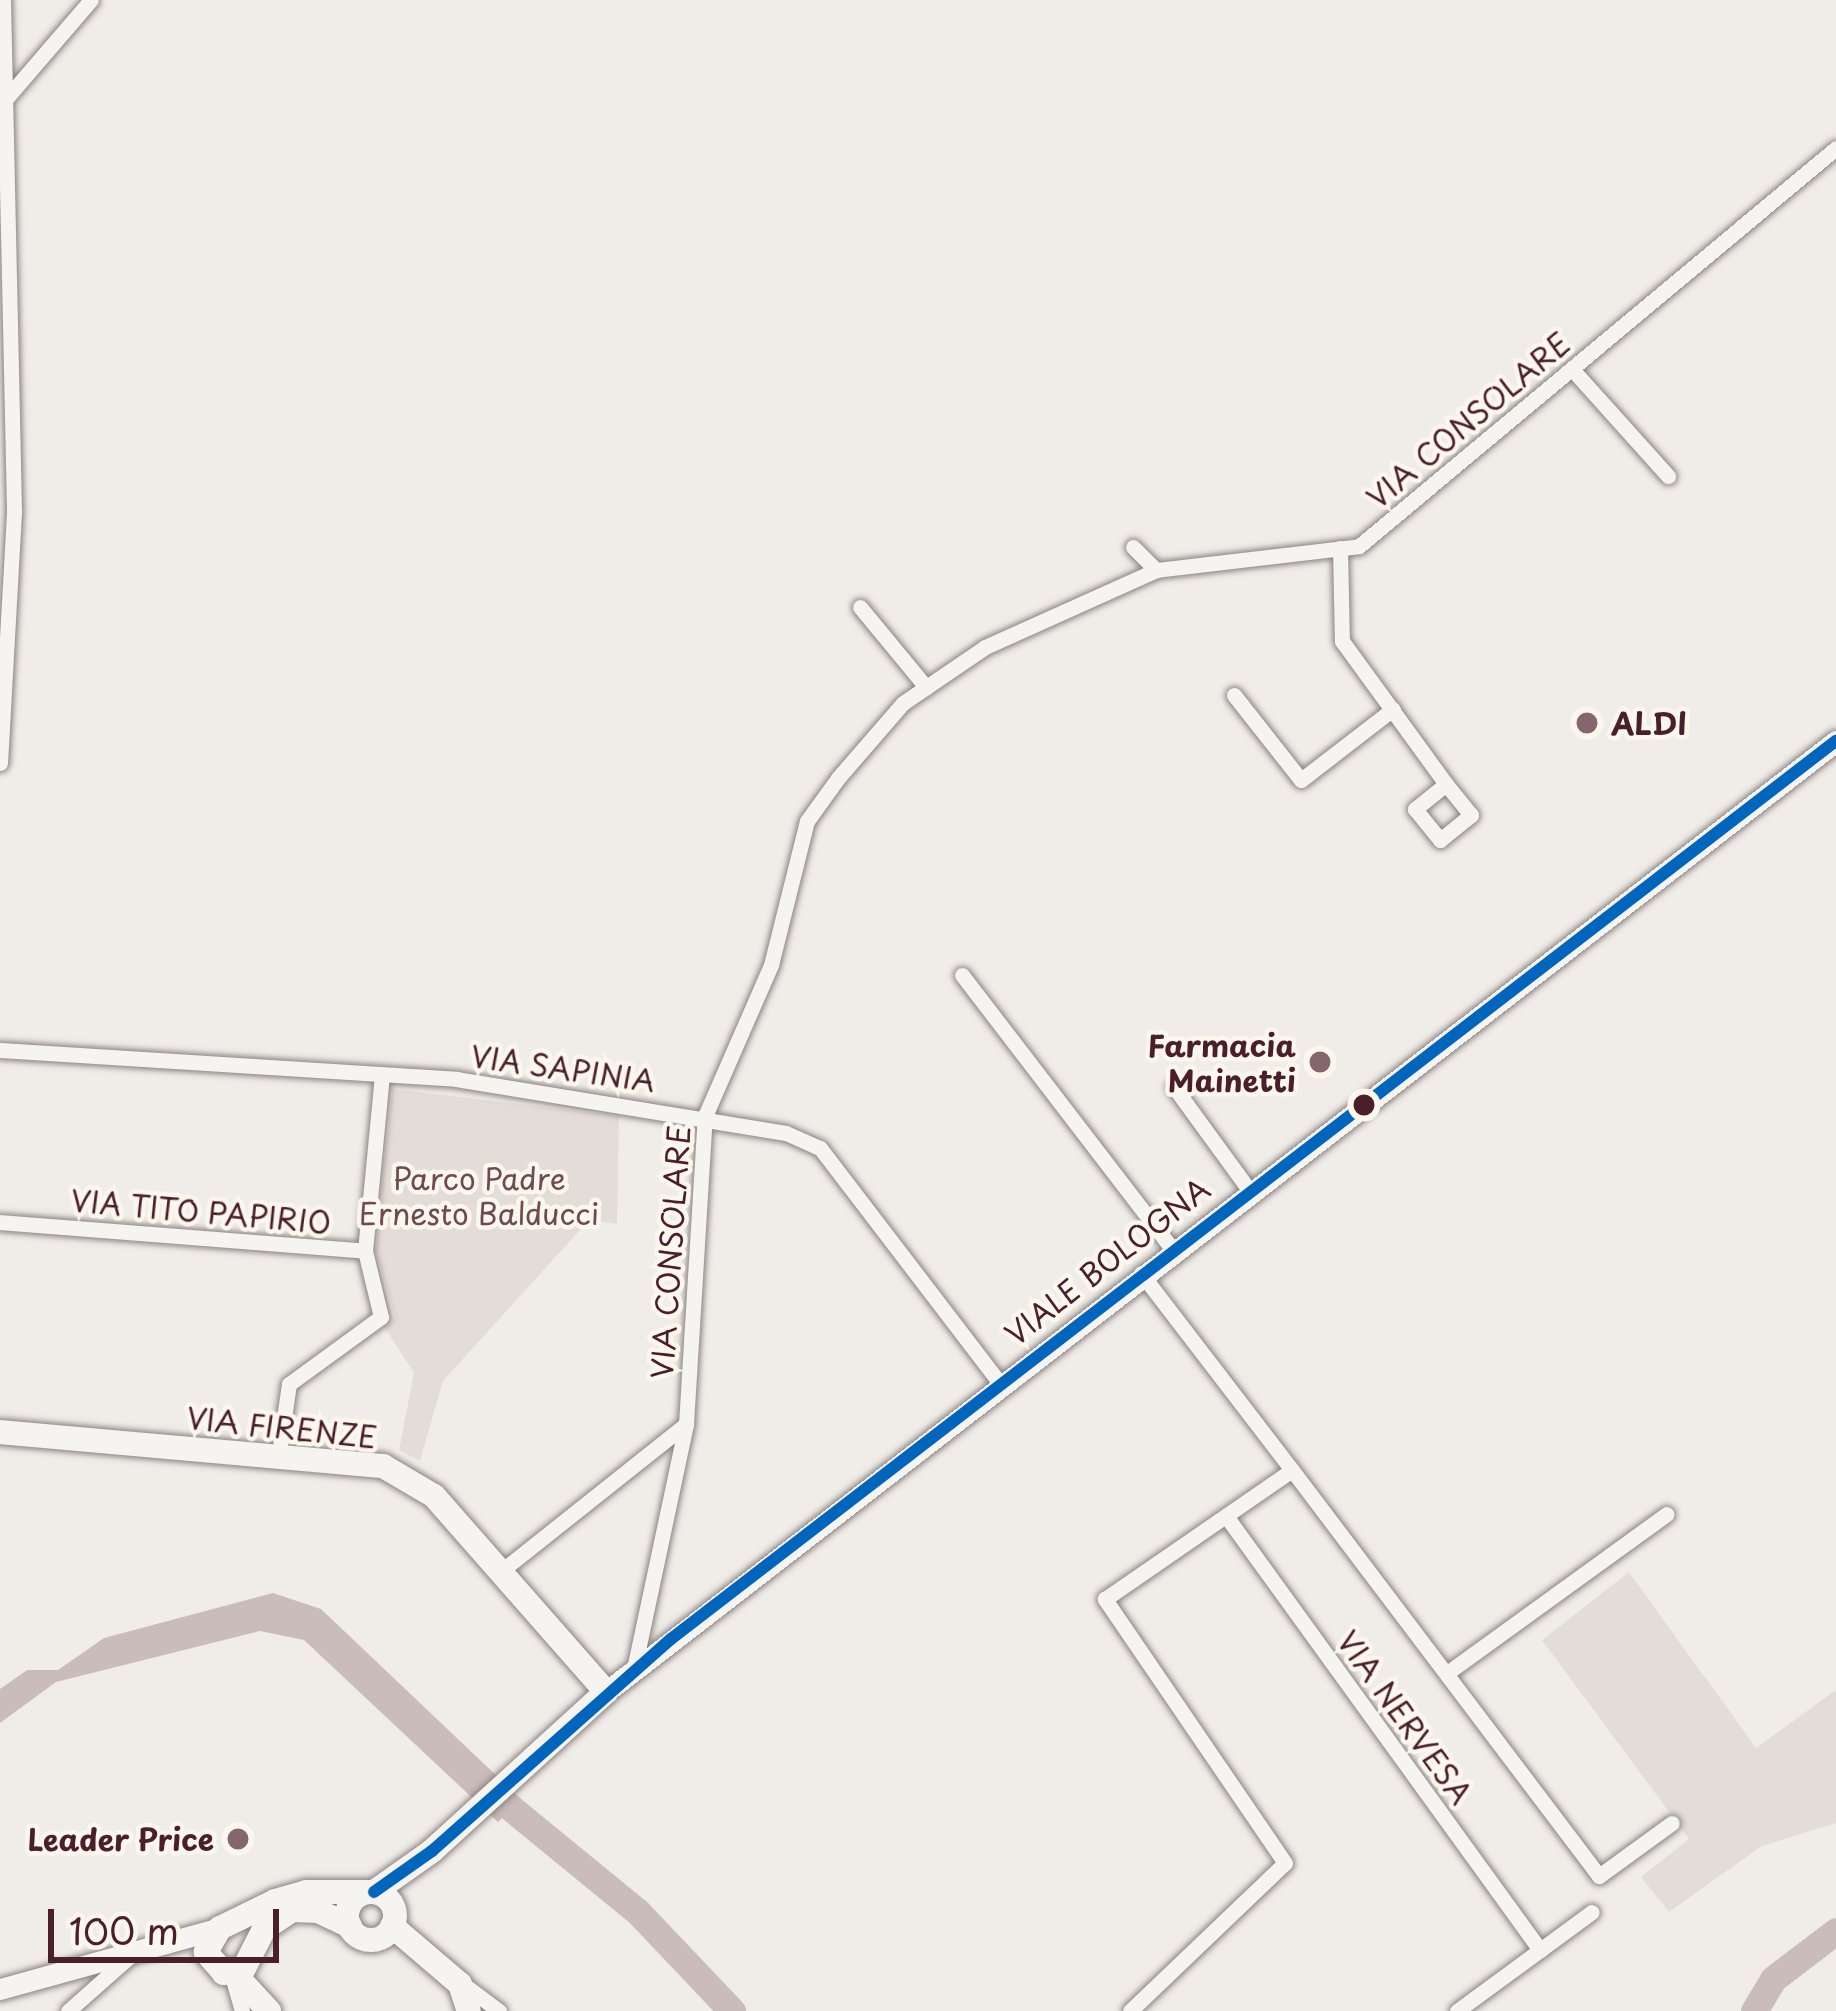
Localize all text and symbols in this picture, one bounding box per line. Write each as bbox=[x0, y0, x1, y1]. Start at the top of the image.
street label: VIA CONSOLARE bbox=[1359, 325, 1577, 515]
place label: ALDI bbox=[1611, 705, 1687, 741]
marker: ALDI bbox=[1574, 710, 1600, 736]
place label: Farmacia Mainetti bbox=[1147, 1027, 1296, 1098]
street label: VIA SAPINIA bbox=[467, 1037, 659, 1099]
marker: Farmacia Mainetti bbox=[1307, 1049, 1333, 1075]
unlabelled marker bbox=[1353, 1094, 1375, 1116]
street label: VIA CONSOLARE bbox=[643, 1124, 697, 1380]
park label: Parco Padre Ernesto Balducci bbox=[359, 1160, 599, 1230]
street label: VIALE BOLOGNA bbox=[996, 1169, 1218, 1353]
street label: VIA TITO PAPIRIO bbox=[66, 1181, 336, 1241]
street label: VIA FIRENZE bbox=[185, 1399, 379, 1455]
street label: VIA NERVESA bbox=[1330, 1624, 1480, 1810]
place label: Leader Price bbox=[26, 1821, 214, 1857]
marker: Leader Price bbox=[225, 1826, 251, 1852]
scale bar bbox=[54, 1885, 285, 1959]
text: 100 m bbox=[69, 1903, 179, 1957]

